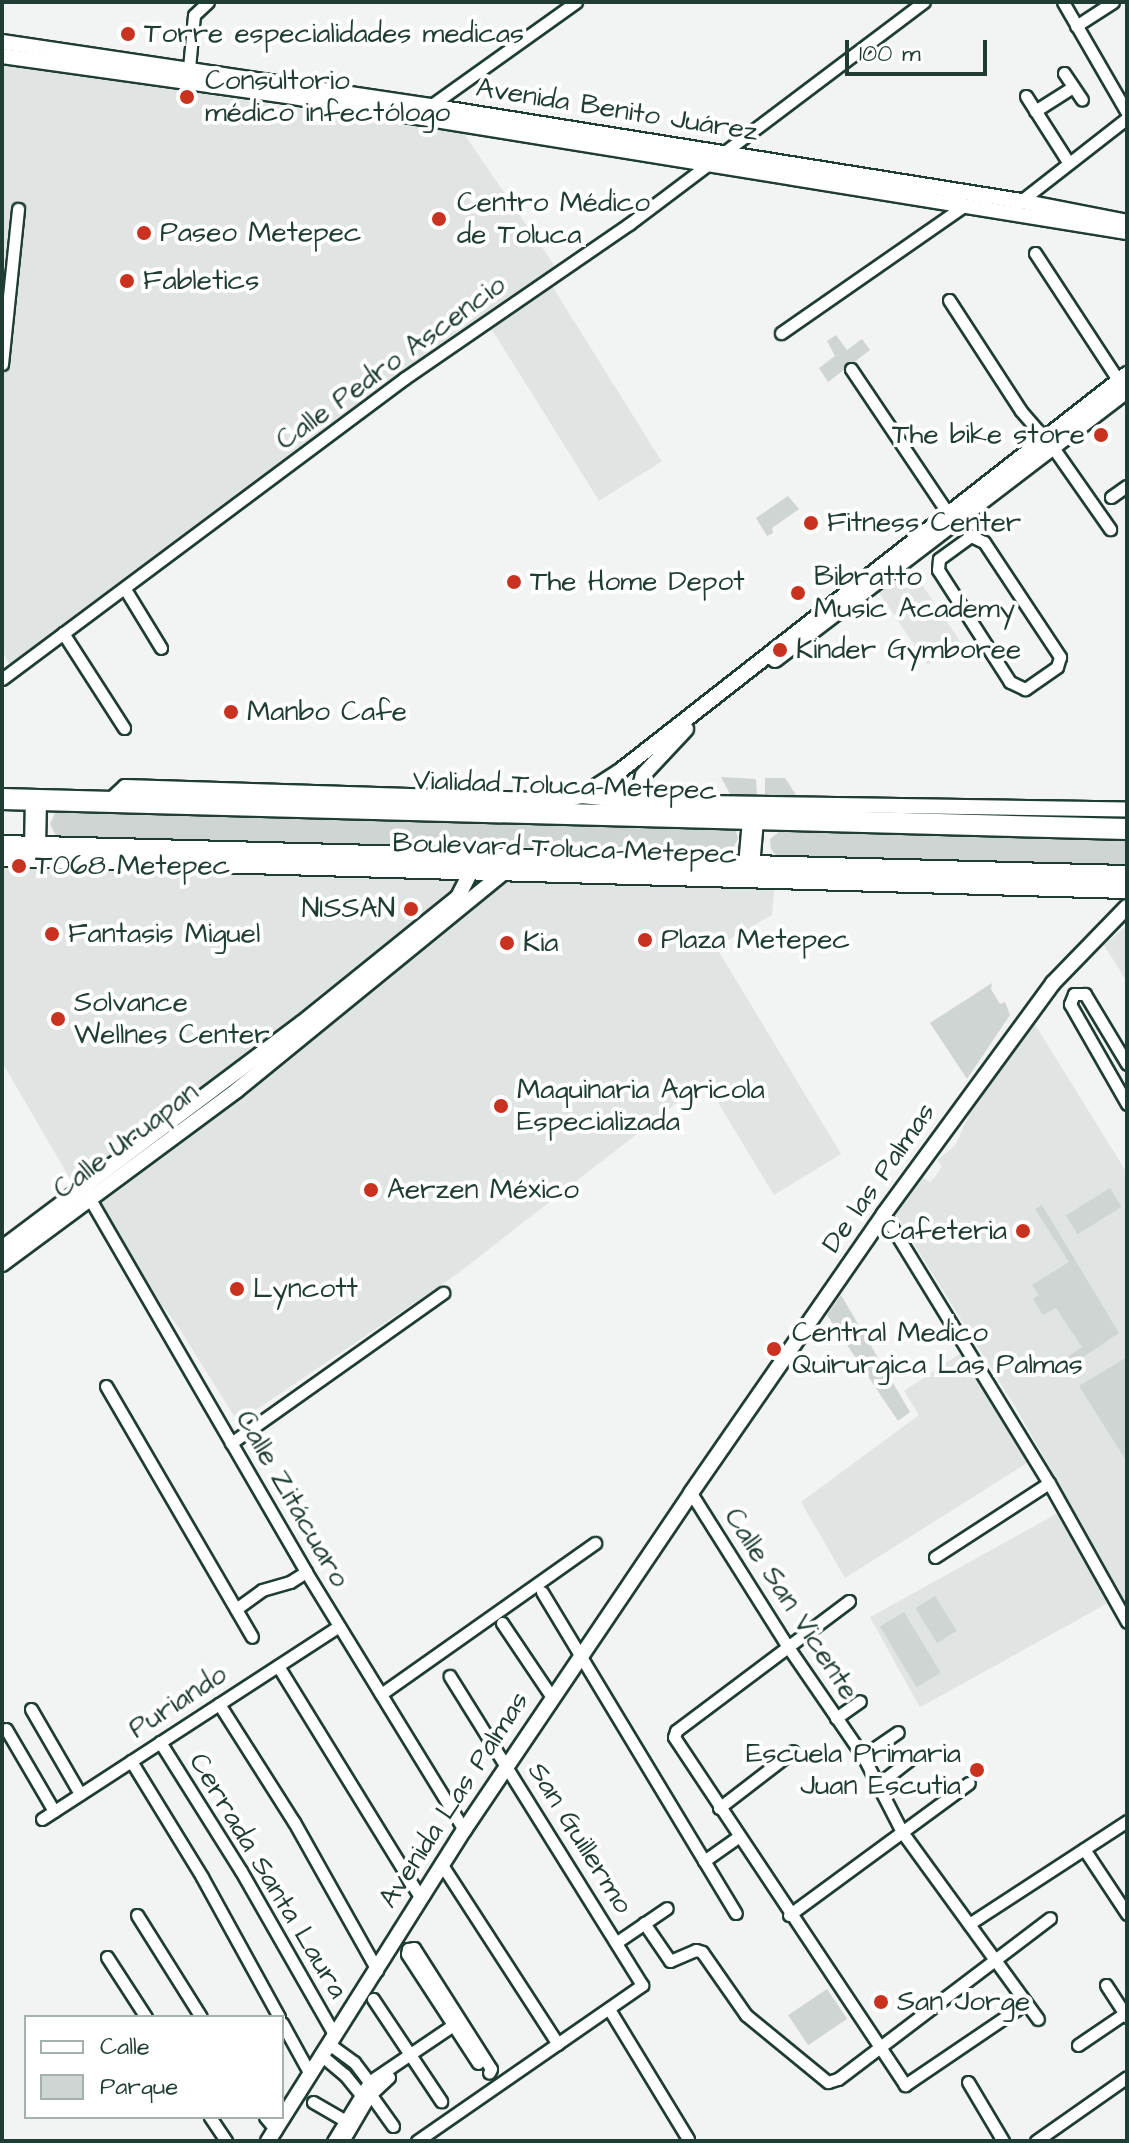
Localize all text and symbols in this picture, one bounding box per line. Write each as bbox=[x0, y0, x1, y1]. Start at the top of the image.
place label: Torre especialidades medicas bbox=[144, 17, 524, 51]
scale bar bbox=[849, 24, 991, 74]
marker: Torre especialidades medicas bbox=[119, 25, 137, 43]
text: 100 m bbox=[859, 37, 921, 71]
place label: Consultorio médico infectólogo bbox=[205, 64, 450, 130]
street label: Avenida Benito Juárez bbox=[474, 71, 760, 149]
marker: Consultorio médico infectólogo bbox=[176, 86, 198, 108]
place label: Centro Médico de Toluca bbox=[457, 186, 650, 252]
marker: Centro Médico de Toluca bbox=[428, 208, 450, 230]
place label: Paseo Metepec bbox=[160, 216, 361, 250]
marker: Paseo Metepec bbox=[135, 224, 153, 242]
place label: Fabletics bbox=[143, 264, 259, 298]
street label: Calle Pedro Ascencio bbox=[270, 268, 512, 458]
marker: Fabletics bbox=[118, 272, 136, 290]
place label: The bike store bbox=[892, 418, 1085, 452]
marker: The bike store bbox=[1092, 426, 1110, 444]
place label: Fitness Center bbox=[827, 506, 1021, 540]
marker: Fitness Center bbox=[802, 514, 820, 532]
place label: Bibratto Music Academy bbox=[814, 560, 1015, 626]
place label: The Home Depot bbox=[530, 565, 744, 599]
marker: The Home Depot bbox=[505, 573, 523, 591]
marker: Bibratto Music Academy bbox=[789, 584, 807, 602]
place label: Kinder Gymboree bbox=[796, 633, 1021, 667]
marker: Kinder Gymboree bbox=[771, 641, 789, 659]
place label: Manbo Cafe bbox=[247, 695, 407, 729]
marker: Manbo Cafe bbox=[222, 703, 240, 721]
street label: Vialidad Toluca-Metepec bbox=[412, 764, 718, 808]
street label: Boulevard Toluca-Metepec bbox=[392, 826, 738, 872]
place label: T068 Metepec bbox=[35, 849, 230, 883]
marker: T068 Metepec bbox=[10, 857, 28, 875]
place label: NISSAN bbox=[302, 892, 395, 926]
marker: NISSAN bbox=[402, 900, 420, 918]
place label: Fantasis Miguel bbox=[68, 917, 260, 951]
place label: Plaza Metepec bbox=[661, 923, 850, 957]
marker: Fantasis Miguel bbox=[43, 925, 61, 943]
place label: Kia bbox=[523, 926, 558, 960]
marker: Plaza Metepec bbox=[636, 931, 654, 949]
marker: Kia bbox=[498, 934, 516, 952]
place label: Solvance Wellnes Center bbox=[74, 986, 270, 1052]
marker: Solvance Wellnes Center bbox=[49, 1010, 67, 1028]
place label: Maquinaria Agricola Especializada bbox=[517, 1073, 765, 1139]
street label: Calle Uruapan bbox=[47, 1076, 205, 1206]
marker: Maquinaria Agricola Especializada bbox=[492, 1097, 510, 1115]
street label: De las Palmas bbox=[815, 1097, 943, 1259]
place label: Aerzen México bbox=[387, 1173, 579, 1207]
marker: Aerzen México bbox=[362, 1181, 380, 1199]
place label: Cafeteria bbox=[881, 1214, 1007, 1248]
marker: Cafeteria bbox=[1014, 1222, 1032, 1240]
place label: Lyncott bbox=[253, 1272, 358, 1306]
marker: Lyncott bbox=[228, 1280, 246, 1298]
place label: Central Medico Quirurgica Las Palmas bbox=[792, 1316, 1083, 1382]
marker: Central Medico Quirurgica Las Palmas bbox=[763, 1338, 785, 1360]
street label: Calle Zitácuaro bbox=[228, 1405, 356, 1593]
street label: Calle San Vicente bbox=[717, 1502, 865, 1706]
street label: Puriando bbox=[123, 1658, 233, 1746]
street label: Avenida Las Palmas bbox=[372, 1686, 536, 1914]
place label: Escuela Primaria Juan Escutia bbox=[746, 1737, 961, 1803]
street label: Cerrada Santa Laura bbox=[181, 1747, 355, 2005]
street label: San Guillermo bbox=[520, 1756, 640, 1920]
marker: Escuela Primaria Juan Escutia bbox=[968, 1761, 986, 1779]
place label: San Jorge bbox=[897, 1985, 1030, 2019]
marker: San Jorge bbox=[872, 1993, 890, 2011]
legend bbox=[24, 2015, 284, 2119]
text: Calle bbox=[100, 2030, 150, 2064]
text: Parque bbox=[100, 2070, 178, 2104]

